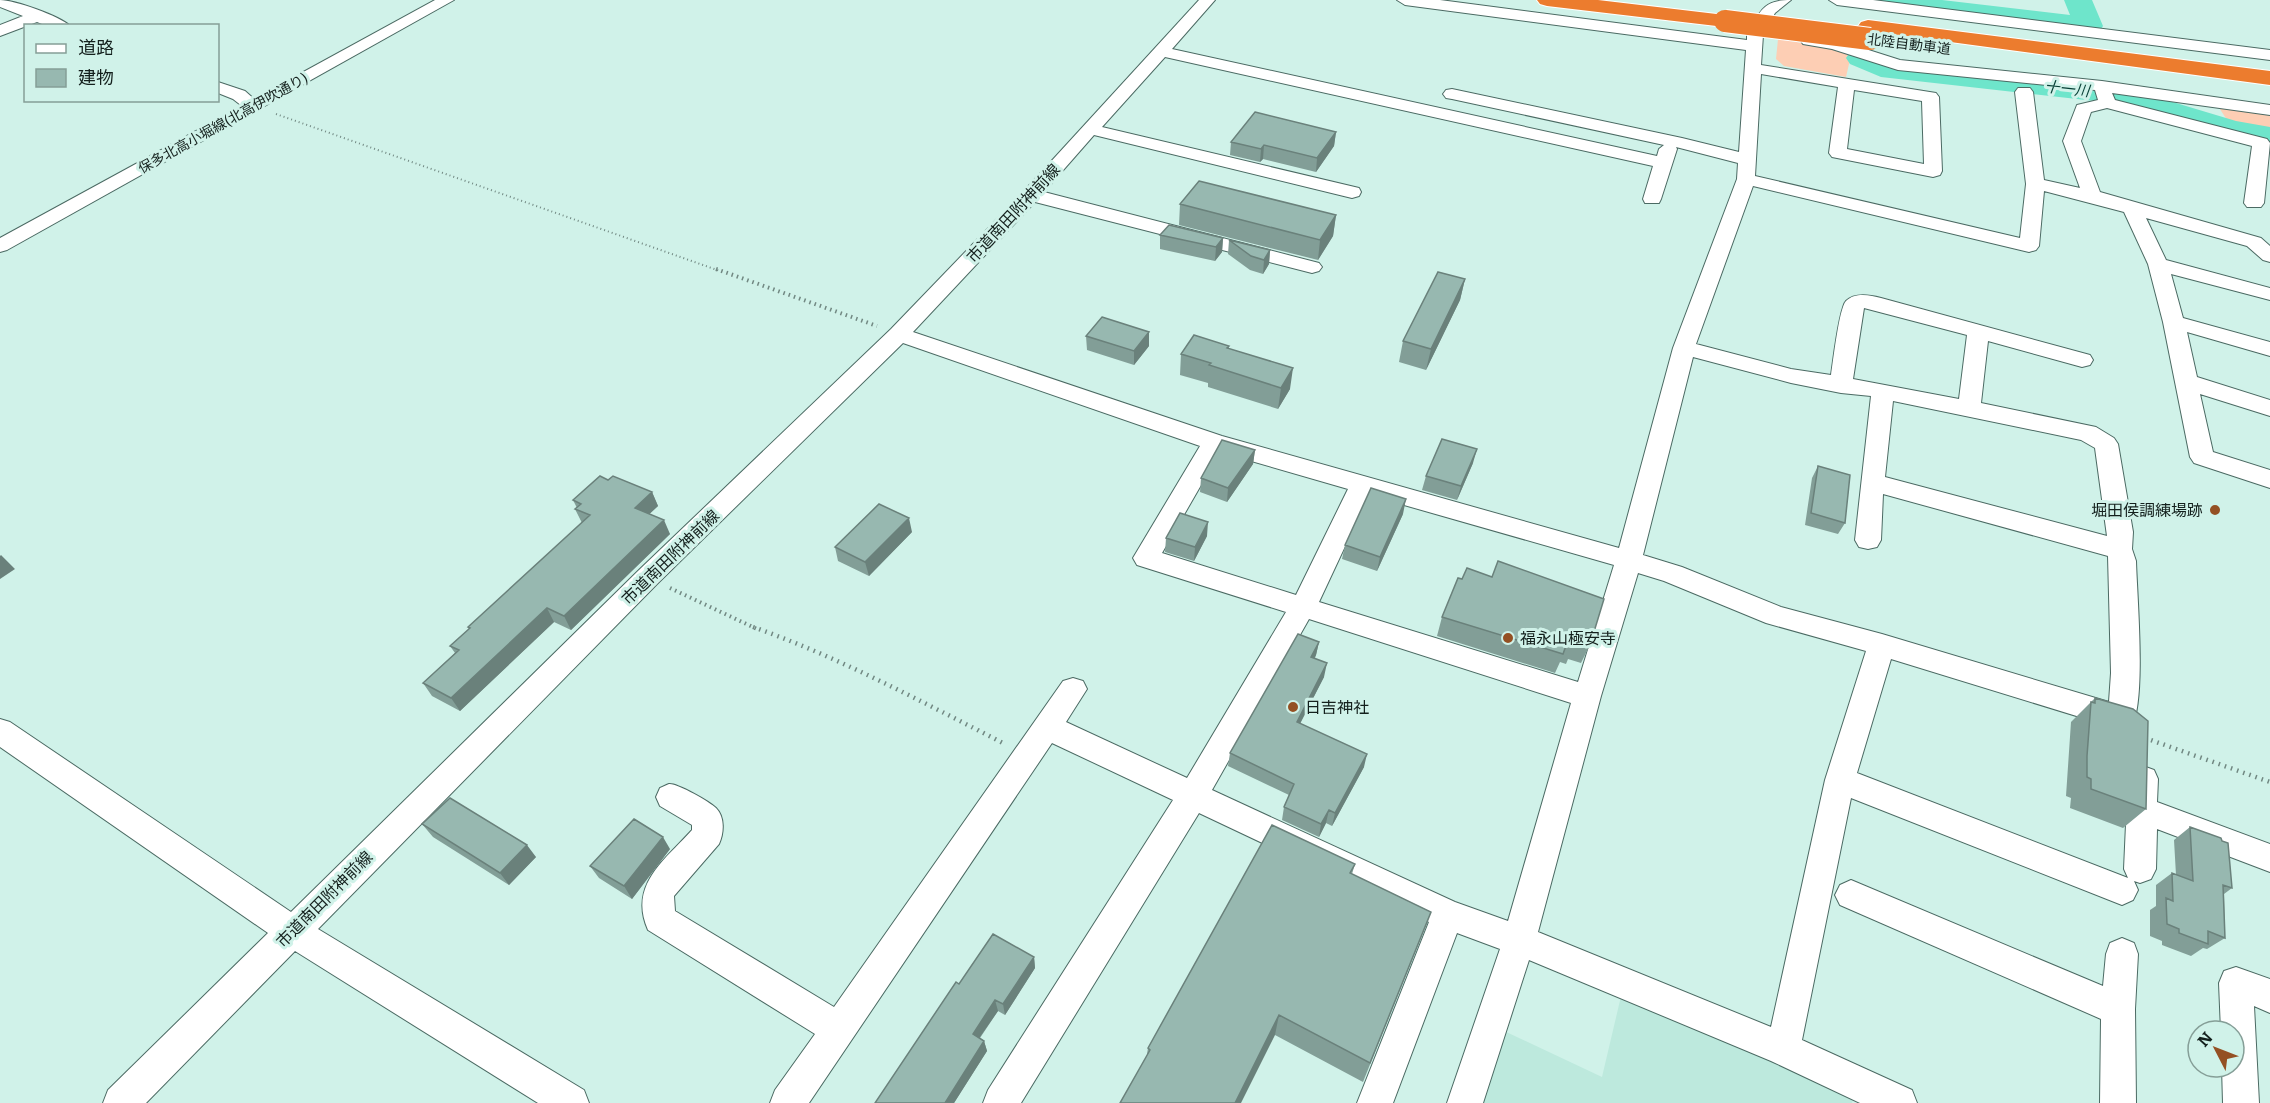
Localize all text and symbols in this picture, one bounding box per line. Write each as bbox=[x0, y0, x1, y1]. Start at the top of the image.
legend bbox=[24, 24, 219, 102]
street label: 北陸自動車道 bbox=[1866, 28, 1952, 58]
text: 道路 bbox=[78, 33, 114, 60]
text: 建物 bbox=[78, 63, 114, 90]
street label: 保多北高小堀線(北高伊吹通り) bbox=[134, 67, 311, 177]
water label: 十一川 bbox=[2044, 74, 2093, 102]
street label: 市道南田附神前線 bbox=[960, 157, 1065, 267]
place label: 堀田侯調練場跡 bbox=[2091, 497, 2203, 521]
street label: 市道南田附神前線 bbox=[615, 503, 724, 609]
marker: 堀田侯調練場跡 bbox=[2208, 503, 2222, 517]
place label: 福永山極安寺 bbox=[1520, 625, 1616, 649]
marker: 福永山極安寺 bbox=[1501, 631, 1515, 645]
place label: 日吉神社 bbox=[1305, 694, 1369, 718]
marker: 日吉神社 bbox=[1286, 700, 1300, 714]
street label: 市道南田附神前線 bbox=[270, 845, 377, 952]
north arrow bbox=[2186, 1019, 2246, 1079]
text: N bbox=[2191, 1025, 2218, 1051]

